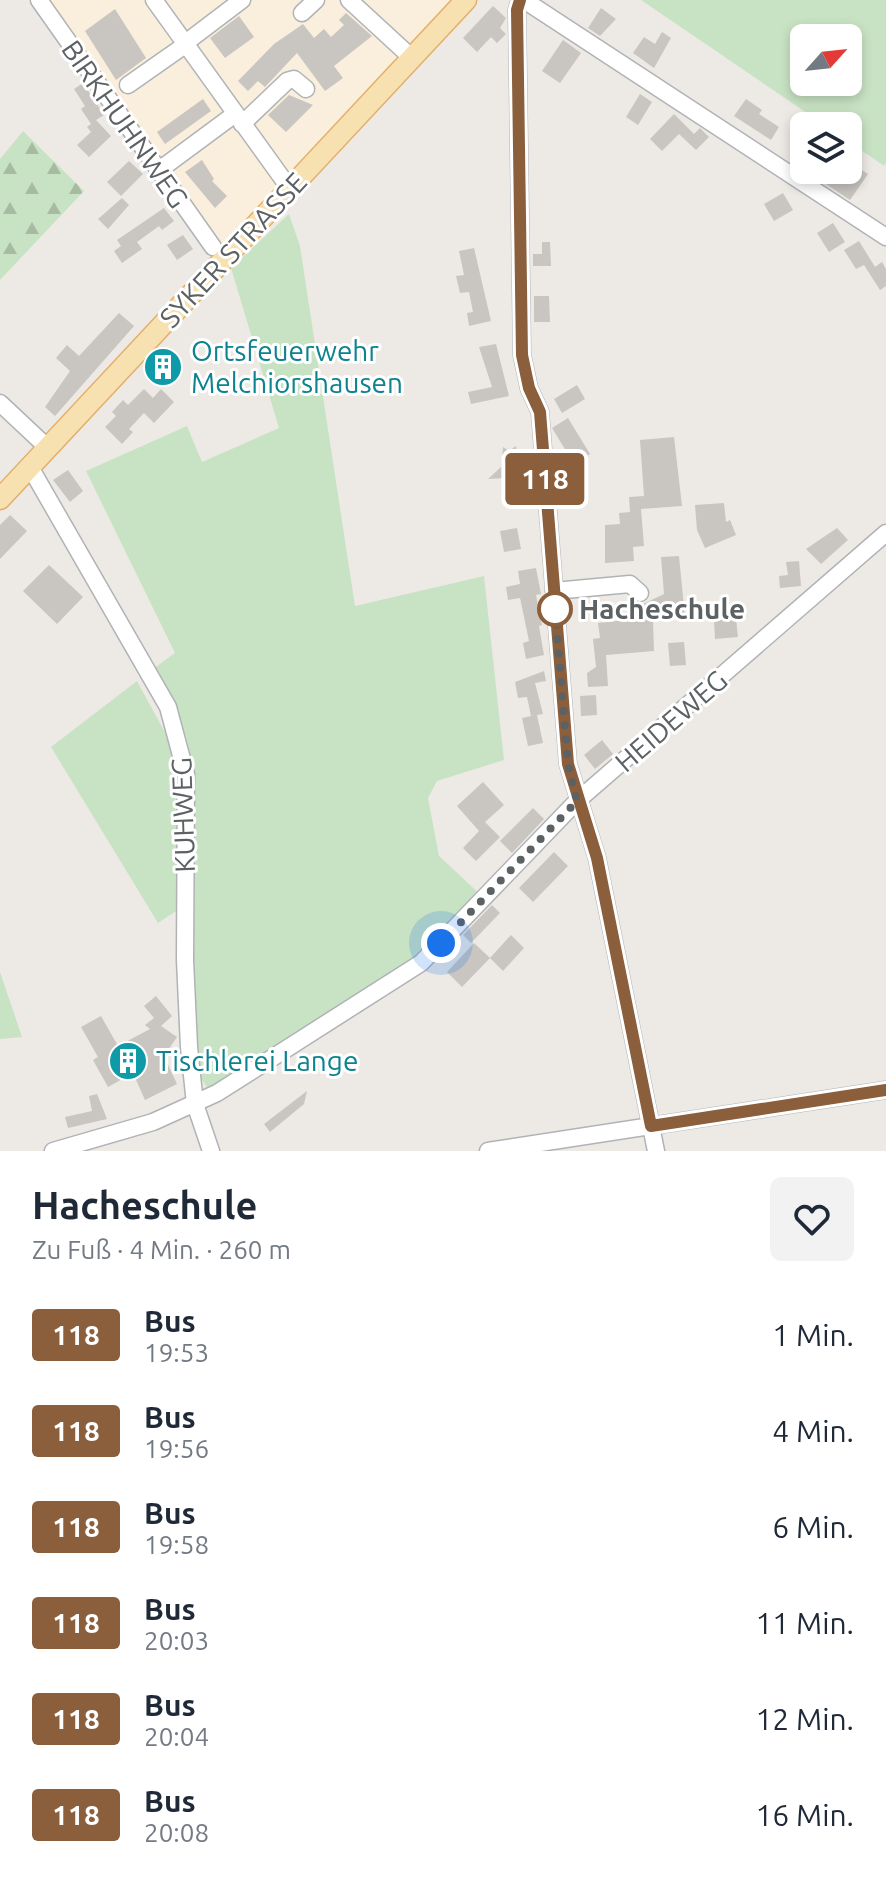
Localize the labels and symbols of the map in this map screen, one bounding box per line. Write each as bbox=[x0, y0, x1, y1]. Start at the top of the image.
north arrow bbox=[790, 24, 862, 96]
street label: BIRKHUHNWEG bbox=[56, 34, 195, 213]
street label: SYKER STRASSE bbox=[153, 166, 312, 333]
place label: Ortsfeuerwehr Melchiorshausen bbox=[191, 335, 403, 398]
building icon: Ortsfeuerwehr Melchiorshausen bbox=[142, 346, 184, 388]
line badge: 118 bbox=[499, 453, 591, 505]
marker: Hacheschule bbox=[538, 592, 572, 626]
place label: Hacheschule bbox=[579, 593, 745, 624]
street label: HEIDEWEG bbox=[609, 664, 733, 777]
street label: KUHWEG bbox=[165, 757, 200, 873]
your location bbox=[421, 923, 461, 963]
building icon: Tischlerei Lange bbox=[107, 1040, 149, 1082]
place label: Tischlerei Lange bbox=[156, 1045, 358, 1076]

